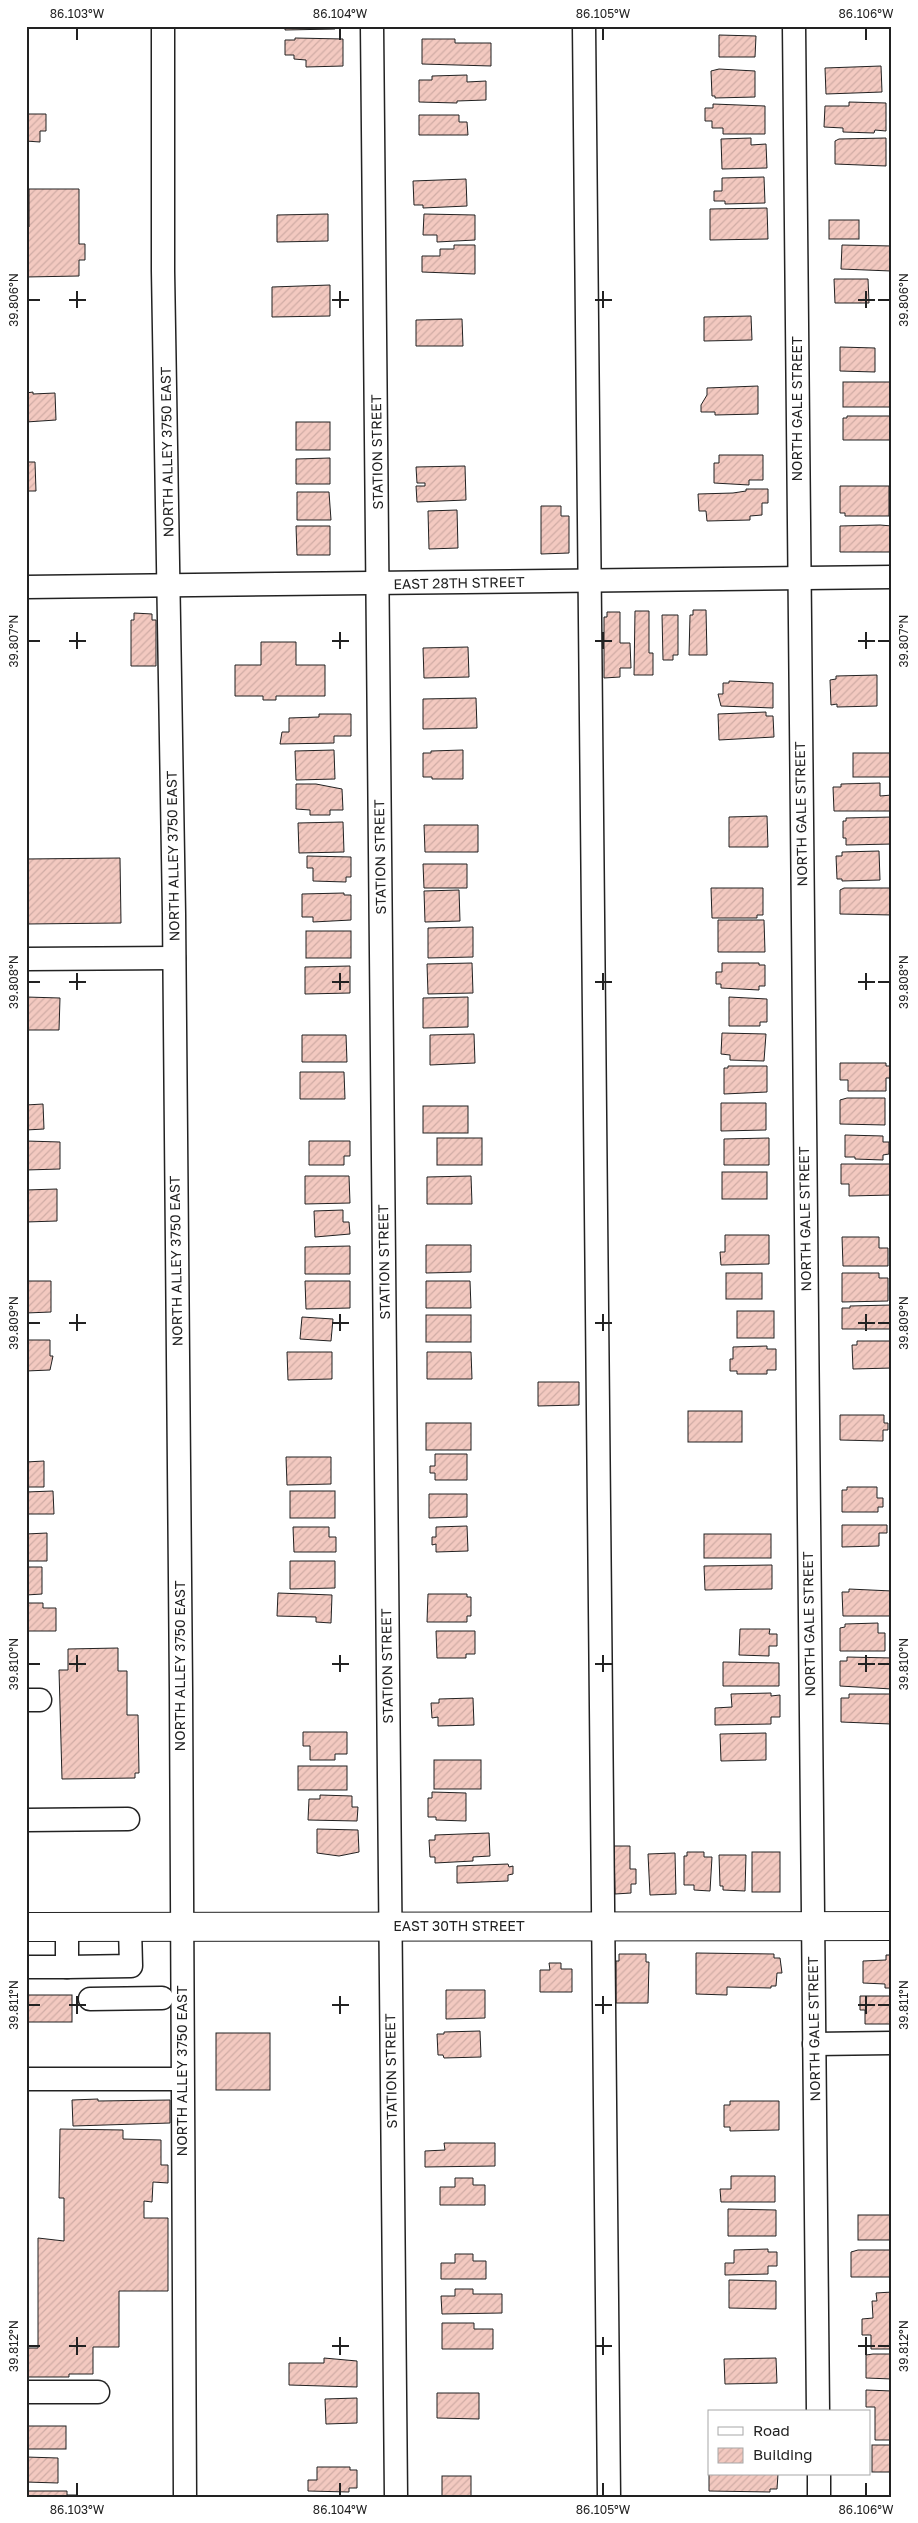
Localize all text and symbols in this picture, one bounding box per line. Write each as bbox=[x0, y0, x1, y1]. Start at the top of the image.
text: 86.103°W bbox=[50, 6, 105, 21]
text: 86.104°W bbox=[313, 6, 368, 21]
text: 86.105°W bbox=[576, 6, 631, 21]
text: 86.106°W bbox=[839, 6, 894, 21]
text: 39.806°N bbox=[6, 273, 21, 327]
text: 39.806°N bbox=[896, 273, 911, 327]
street label: NORTH GALE STREET bbox=[788, 336, 805, 482]
street label: NORTH ALLEY 3750 EAST bbox=[157, 366, 176, 538]
street label: STATION STREET bbox=[367, 394, 386, 510]
street label: EAST 28TH STREET bbox=[393, 573, 525, 592]
text: 39.807°N bbox=[6, 615, 21, 667]
text: 39.807°N bbox=[896, 615, 911, 667]
street label: NORTH GALE STREET bbox=[791, 741, 810, 887]
street label: NORTH ALLEY 3750 EAST bbox=[163, 770, 182, 942]
street label: STATION STREET bbox=[370, 799, 389, 915]
text: 39.808°N bbox=[6, 955, 21, 1009]
text: 39.808°N bbox=[896, 955, 911, 1009]
street label: NORTH GALE STREET bbox=[795, 1146, 814, 1292]
street label: NORTH ALLEY 3750 EAST bbox=[166, 1175, 185, 1347]
street label: STATION STREET bbox=[374, 1204, 393, 1320]
text: 39.809°N bbox=[6, 1296, 21, 1350]
text: 39.809°N bbox=[896, 1296, 911, 1350]
street label: NORTH GALE STREET bbox=[799, 1551, 818, 1697]
street label: NORTH ALLEY 3750 EAST bbox=[171, 1580, 188, 1751]
street label: STATION STREET bbox=[377, 1608, 396, 1724]
text: 39.810°N bbox=[6, 1638, 21, 1690]
text: 39.810°N bbox=[896, 1638, 911, 1690]
street label: EAST 30TH STREET bbox=[393, 1917, 525, 1934]
street label: NORTH GALE STREET bbox=[804, 1956, 823, 2102]
text: 39.811°N bbox=[6, 1980, 21, 2030]
text: 39.811°N bbox=[896, 1980, 911, 2030]
street label: NORTH ALLEY 3750 EAST bbox=[173, 1985, 190, 2156]
street label: STATION STREET bbox=[381, 2013, 400, 2129]
text: 39.812°N bbox=[6, 2320, 21, 2372]
text: 39.812°N bbox=[896, 2320, 911, 2372]
legend bbox=[708, 2410, 870, 2476]
text: Road bbox=[753, 2421, 790, 2439]
text: Building bbox=[753, 2445, 813, 2463]
text: 86.103°W bbox=[50, 2502, 105, 2517]
text: 86.104°W bbox=[313, 2502, 368, 2517]
text: 86.105°W bbox=[576, 2502, 631, 2517]
text: 86.106°W bbox=[839, 2502, 894, 2517]

